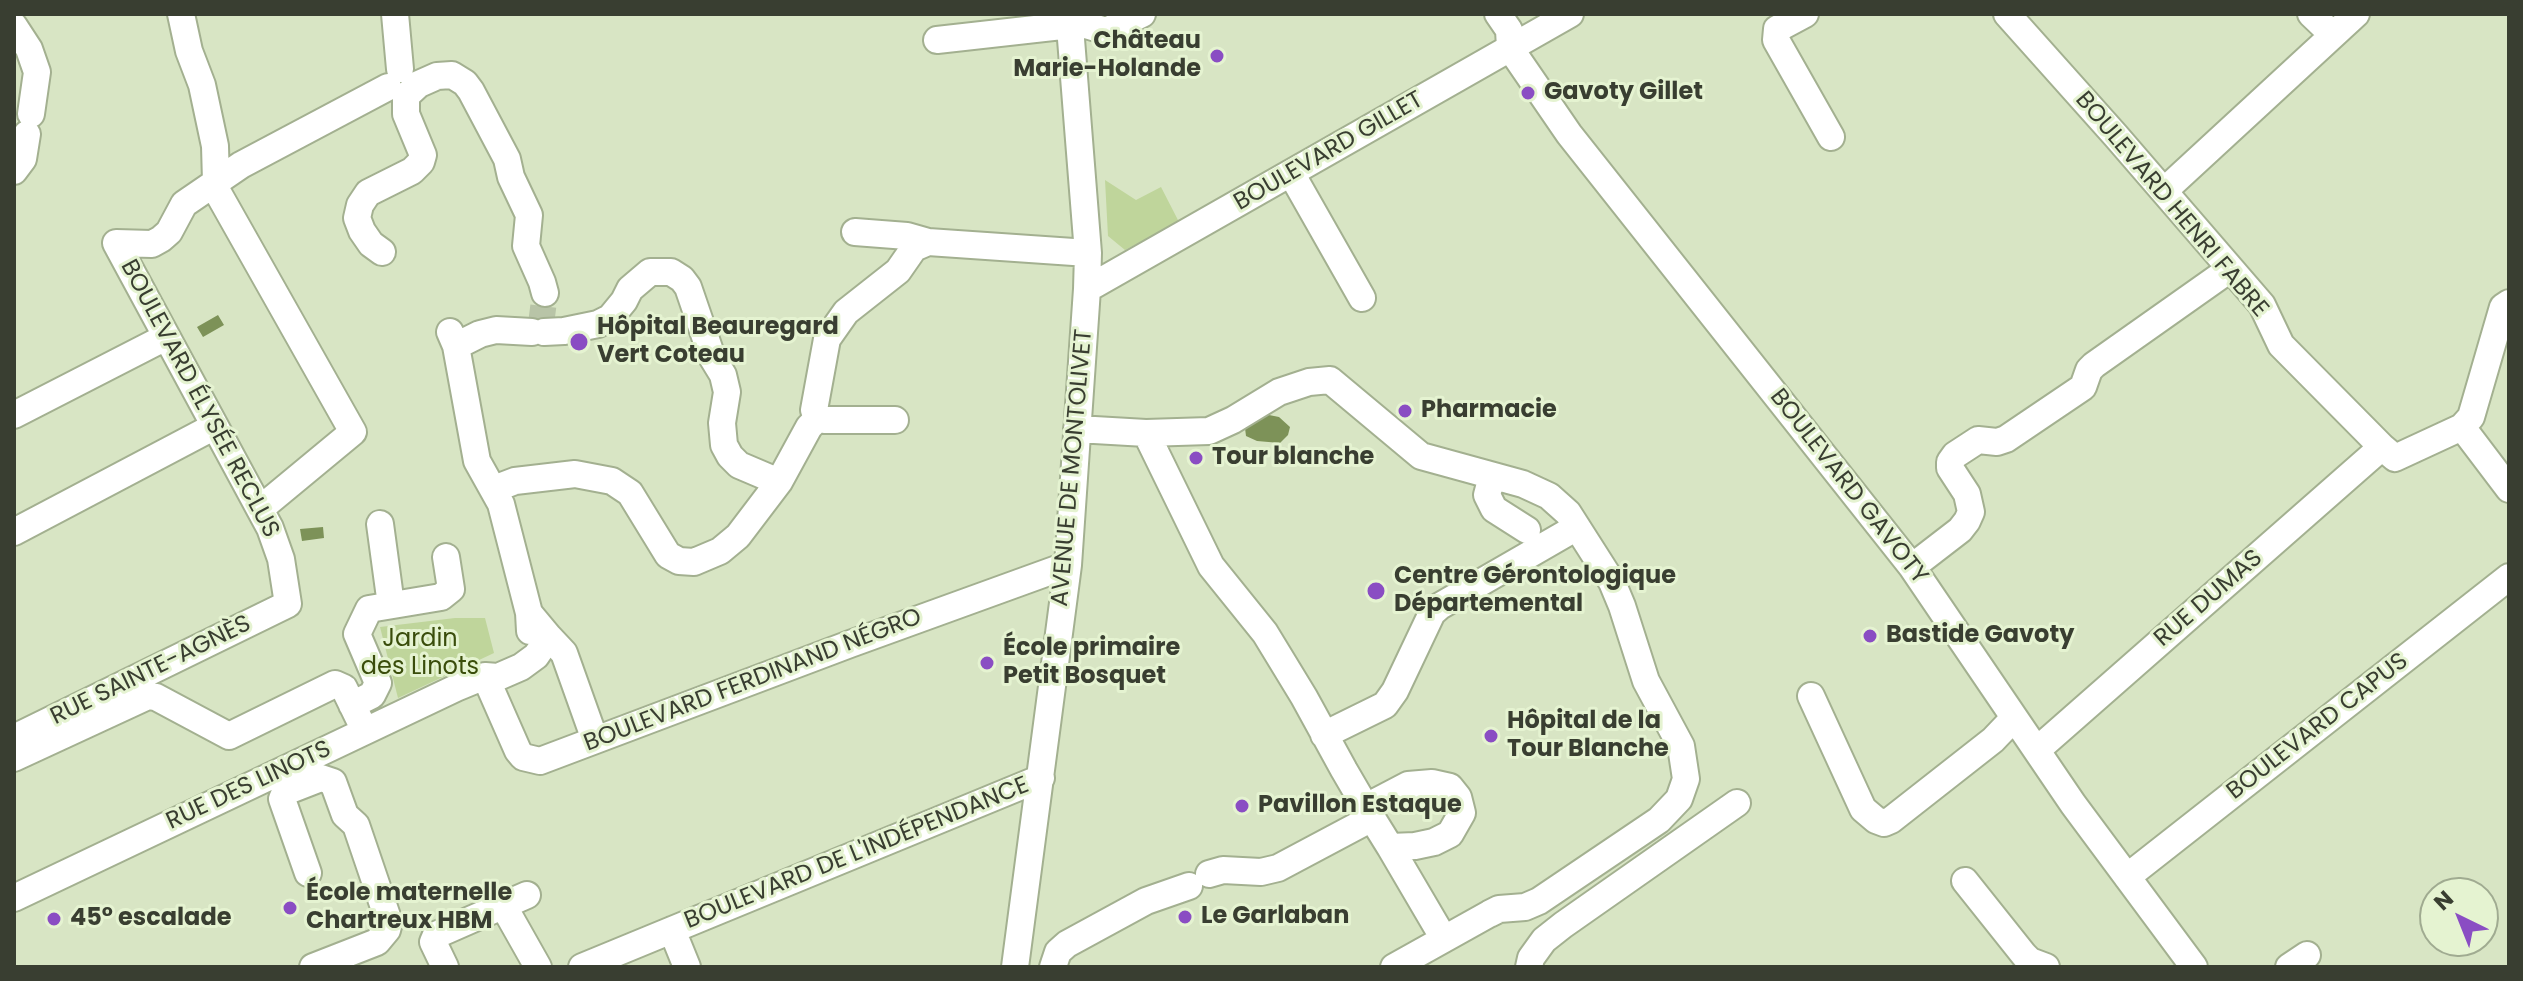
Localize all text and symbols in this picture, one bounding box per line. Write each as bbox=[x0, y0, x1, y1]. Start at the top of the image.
place label: Château Marie-Holande bbox=[1013, 28, 1201, 84]
marker: Château Marie-Holande bbox=[1208, 47, 1226, 65]
place label: Gavoty Gillet bbox=[1544, 79, 1703, 107]
marker: Gavoty Gillet bbox=[1519, 84, 1537, 102]
street label: BOULEVARD GILLET bbox=[1229, 86, 1429, 218]
street label: BOULEVARD HENRI FABRE bbox=[2068, 86, 2274, 324]
street label: BOULEVARD ÉLYSÉE RECLUS bbox=[113, 255, 285, 543]
place label: Hôpital Beauregard Vert Coteau bbox=[597, 314, 839, 370]
street label: AVENUE DE MONTOLIVET bbox=[1047, 328, 1099, 608]
marker: Hôpital Beauregard Vert Coteau bbox=[568, 331, 590, 353]
street label: BOULEVARD GAVOTY bbox=[1763, 384, 1933, 590]
place label: Pharmacie bbox=[1421, 397, 1557, 425]
marker: Pharmacie bbox=[1396, 402, 1414, 420]
place label: Tour blanche bbox=[1212, 444, 1374, 472]
marker: Tour blanche bbox=[1187, 449, 1205, 467]
street label: RUE DUMAS bbox=[2149, 544, 2269, 654]
place label: Centre Gérontologique Départemental bbox=[1394, 563, 1676, 619]
marker: Centre Gérontologique Départemental bbox=[1365, 580, 1387, 602]
street label: BOULEVARD FERDINAND NÉGRO bbox=[580, 603, 926, 759]
street label: RUE SAINTE-AGNÈS bbox=[46, 610, 256, 732]
place label: Bastide Gavoty bbox=[1886, 622, 2074, 650]
park label: Jardin des Linots bbox=[361, 626, 479, 682]
marker: Bastide Gavoty bbox=[1861, 627, 1879, 645]
place label: École primaire Petit Bosquet bbox=[1003, 635, 1180, 691]
street label: BOULEVARD CAPUS bbox=[2222, 647, 2414, 807]
marker: École primaire Petit Bosquet bbox=[978, 654, 996, 672]
place label: Hôpital de la Tour Blanche bbox=[1507, 708, 1669, 764]
marker: Hôpital de la Tour Blanche bbox=[1482, 727, 1500, 745]
street label: RUE DES LINOTS bbox=[162, 735, 336, 837]
street label: BOULEVARD DE L'INDÉPENDANCE bbox=[681, 772, 1033, 936]
place label: Pavillon Estaque bbox=[1258, 792, 1462, 820]
marker: Pavillon Estaque bbox=[1233, 797, 1251, 815]
north arrow bbox=[2419, 877, 2499, 957]
place label: École maternelle Chartreux HBM bbox=[306, 880, 512, 936]
text: N bbox=[2427, 884, 2460, 918]
marker: École maternelle Chartreux HBM bbox=[281, 899, 299, 917]
place label: Le Garlaban bbox=[1201, 903, 1349, 931]
place label: 45° escalade bbox=[70, 905, 231, 933]
marker: Le Garlaban bbox=[1176, 908, 1194, 926]
marker: 45° escalade bbox=[45, 910, 63, 928]

